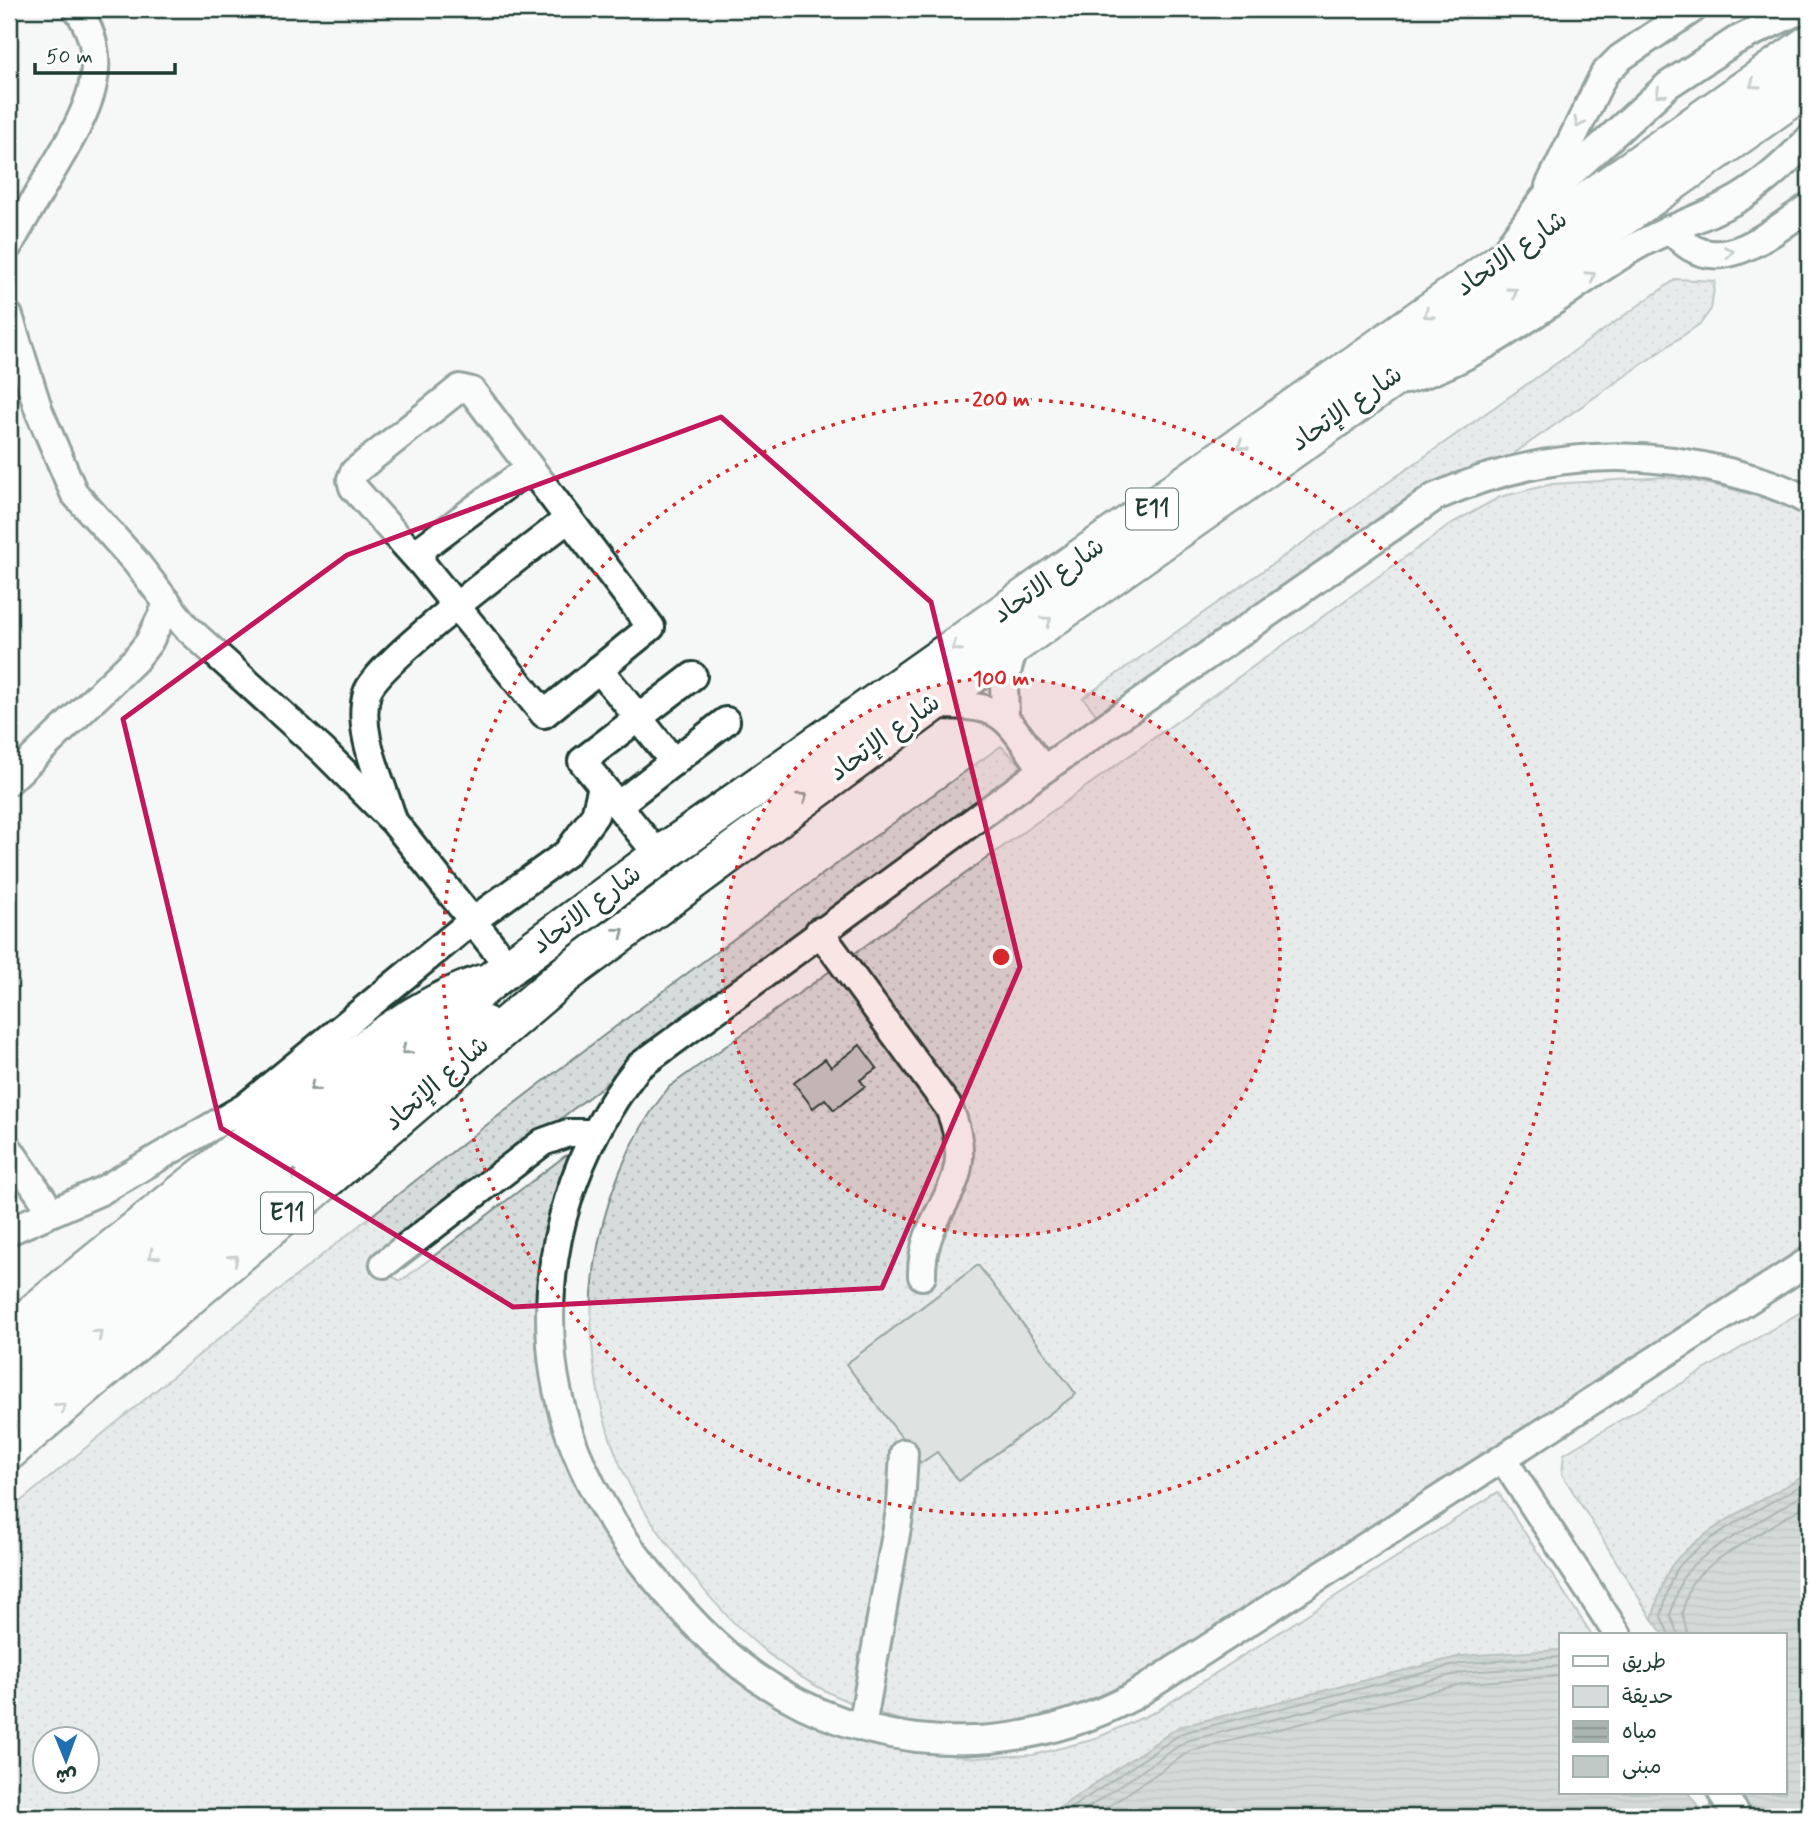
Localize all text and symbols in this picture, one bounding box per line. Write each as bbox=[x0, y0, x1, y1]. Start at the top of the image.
scale bar bbox=[35, 32, 175, 76]
text: 50 m bbox=[46, 43, 93, 71]
one-way arrow bbox=[1749, 75, 1762, 88]
one-way arrow bbox=[1655, 84, 1668, 97]
one-way arrow bbox=[1573, 115, 1587, 128]
street label: شارع الاتحاد bbox=[1449, 203, 1575, 305]
one-way arrow bbox=[1723, 245, 1735, 260]
one-way arrow bbox=[1583, 272, 1596, 284]
one-way arrow bbox=[1505, 288, 1518, 300]
one-way arrow bbox=[1423, 306, 1436, 318]
street label: شارع الإتحاد bbox=[1284, 358, 1410, 460]
text: 200 m bbox=[972, 386, 1030, 414]
one-way arrow bbox=[1237, 437, 1250, 449]
road number: E11 bbox=[1126, 488, 1178, 530]
street label: شارع الاتحاد bbox=[986, 530, 1112, 632]
one-way arrow bbox=[1039, 617, 1052, 629]
one-way arrow bbox=[951, 639, 964, 651]
text: 100 m bbox=[973, 665, 1029, 693]
street label: شارع الإتحاد bbox=[823, 686, 947, 790]
one-way arrow bbox=[795, 793, 808, 805]
street label: شارع الاتحاد bbox=[525, 857, 649, 963]
one-way arrow bbox=[612, 928, 624, 940]
centre of rings bbox=[989, 945, 1013, 969]
street label: شارع الإتحاد bbox=[377, 1029, 497, 1139]
one-way arrow bbox=[401, 1041, 413, 1054]
one-way arrow bbox=[310, 1079, 323, 1091]
one-way arrow bbox=[285, 1169, 297, 1182]
road number: E11 bbox=[261, 1192, 313, 1233]
one-way arrow bbox=[148, 1246, 160, 1259]
one-way arrow bbox=[225, 1255, 238, 1267]
one-way arrow bbox=[90, 1330, 103, 1342]
one-way arrow bbox=[53, 1403, 66, 1415]
legend bbox=[1559, 1633, 1786, 1794]
text: طريق bbox=[1622, 1648, 1666, 1676]
text: حديقة bbox=[1622, 1683, 1673, 1711]
text: مياه bbox=[1622, 1718, 1657, 1746]
north arrow bbox=[32, 1724, 102, 1794]
text: مبنى bbox=[1622, 1753, 1661, 1781]
text: ش bbox=[56, 1763, 77, 1788]

